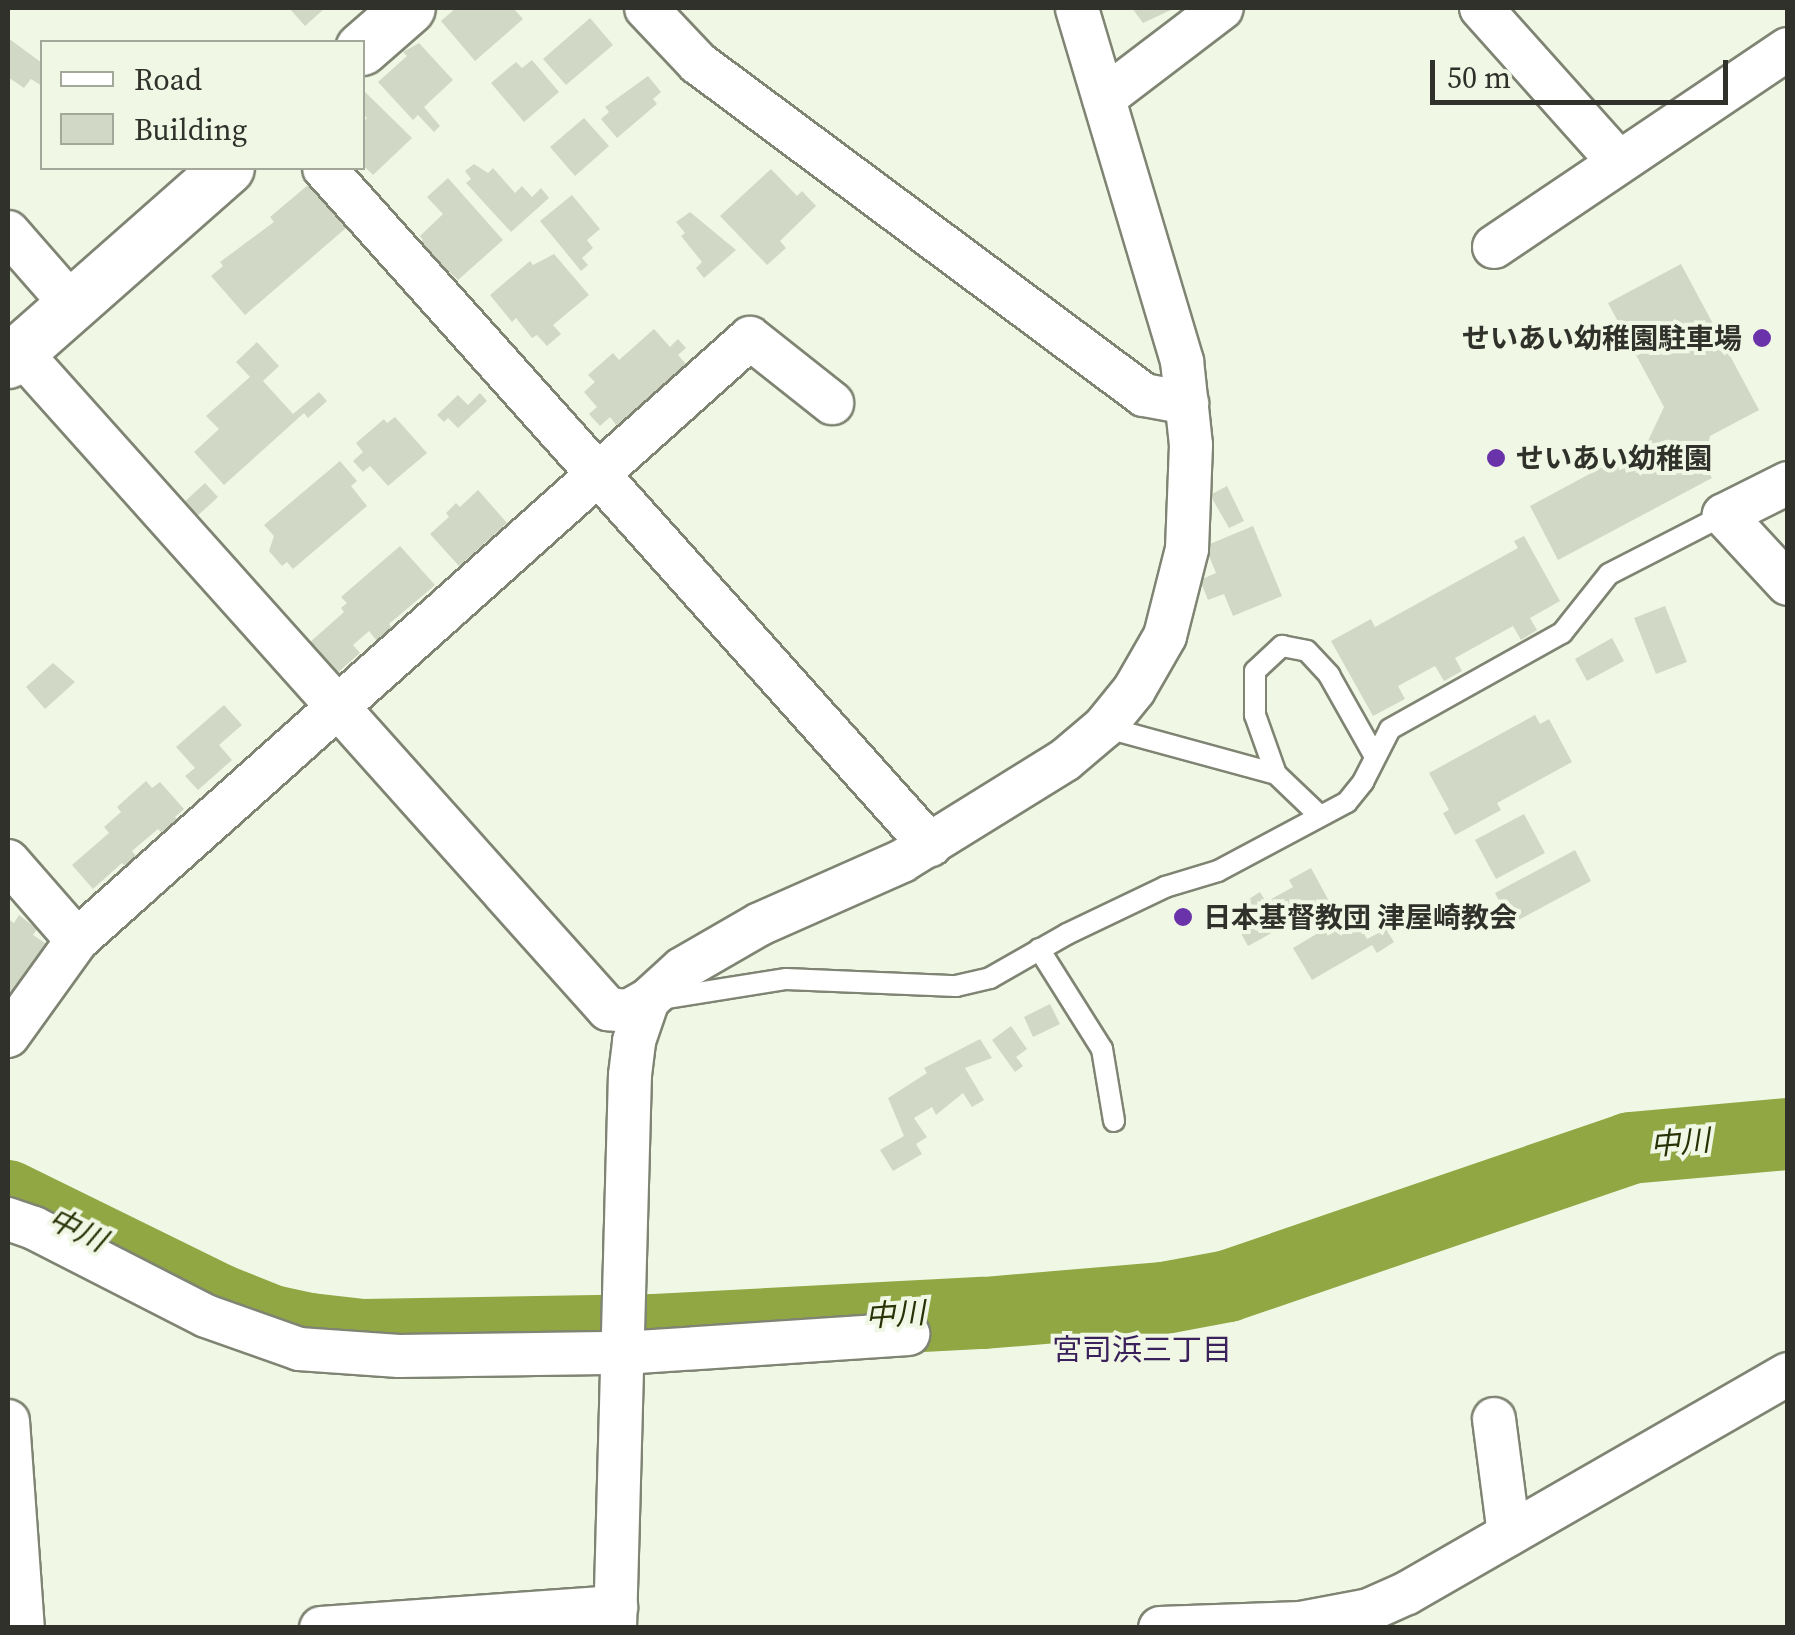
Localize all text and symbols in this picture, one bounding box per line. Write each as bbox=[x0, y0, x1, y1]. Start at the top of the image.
legend bbox=[40, 40, 365, 170]
scale bar bbox=[1435, 40, 1732, 102]
text: 50 m bbox=[1447, 57, 1511, 98]
text: Road bbox=[134, 59, 202, 100]
text: Building bbox=[134, 109, 247, 150]
place label: せいあい幼稚園駐車場 bbox=[1462, 321, 1742, 355]
marker: せいあい幼稚園駐車場 bbox=[1751, 327, 1773, 349]
place label: せいあい幼稚園 bbox=[1516, 441, 1712, 475]
marker: せいあい幼稚園 bbox=[1485, 447, 1507, 469]
place label: 日本基督教団 津屋崎教会 bbox=[1203, 900, 1517, 934]
marker: 日本基督教団 津屋崎教会 bbox=[1172, 906, 1194, 928]
water label: 中川 bbox=[1649, 1122, 1711, 1164]
water label: 中川 bbox=[42, 1201, 112, 1259]
water label: 中川 bbox=[864, 1295, 926, 1335]
district label: 宮司浜三丁目 bbox=[1052, 1332, 1232, 1368]

